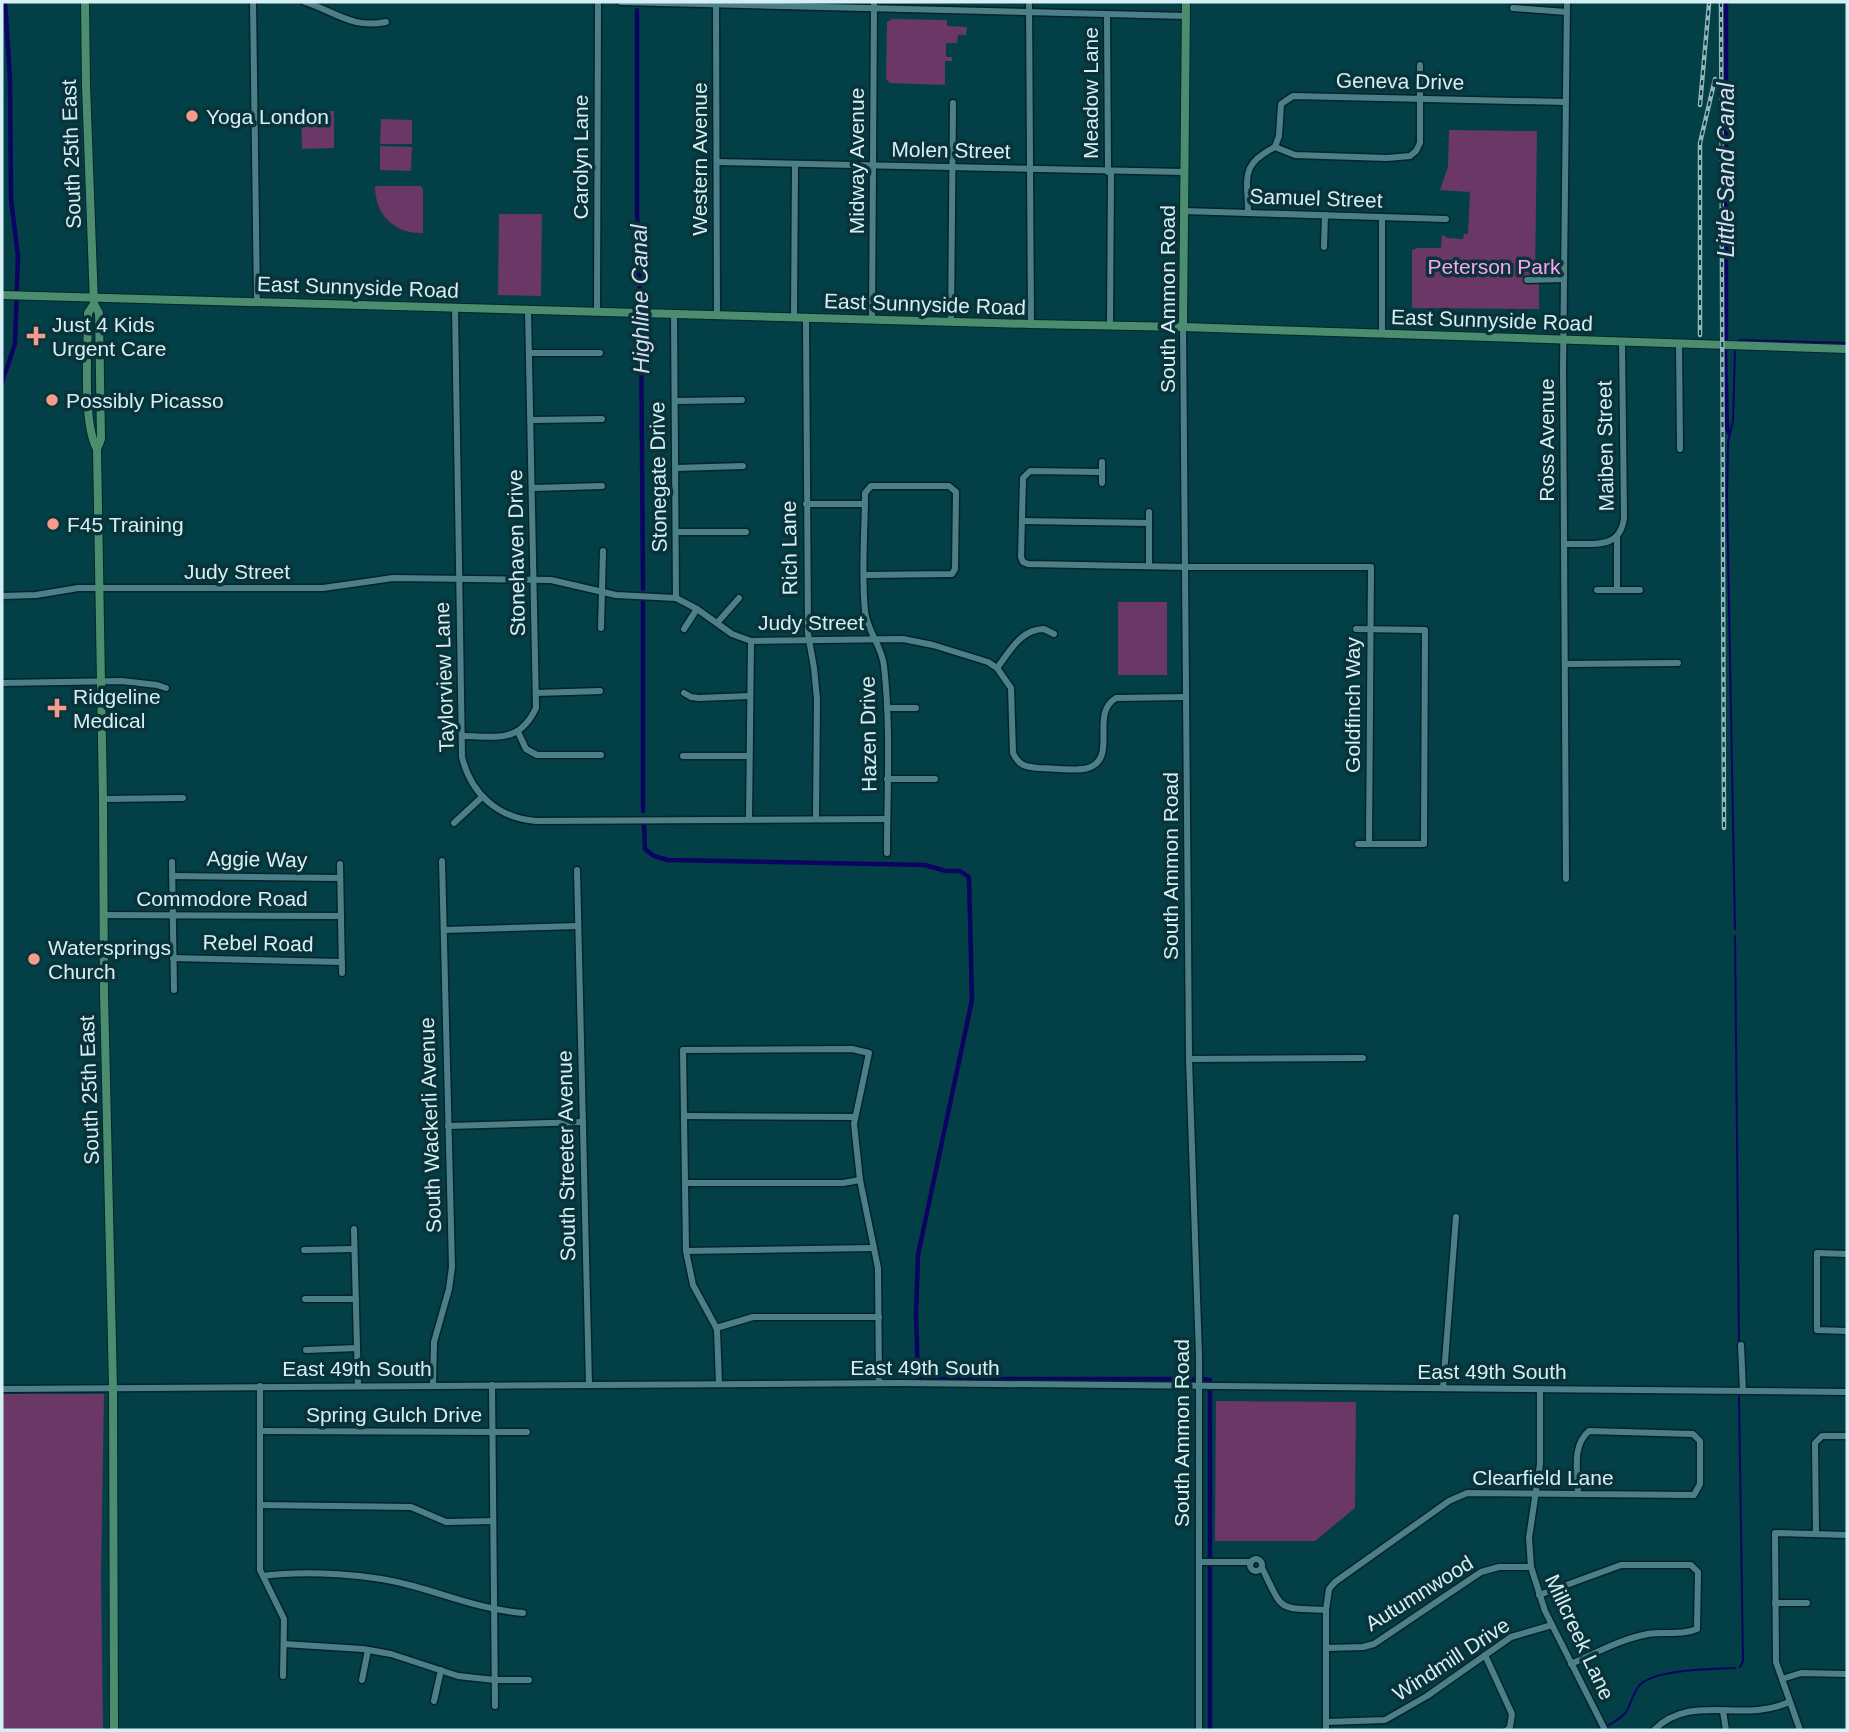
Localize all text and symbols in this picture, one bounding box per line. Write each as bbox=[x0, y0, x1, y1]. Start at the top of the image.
street label: Meadow Lane bbox=[1079, 27, 1102, 159]
street label: Geneva Drive bbox=[1336, 68, 1464, 94]
street label: South 25th East bbox=[57, 79, 85, 229]
street label: Western Avenue bbox=[688, 82, 711, 236]
water label: Little Sand Canal bbox=[1713, 82, 1739, 258]
street label: Midway Avenue bbox=[845, 88, 868, 234]
street label: Carolyn Lane bbox=[569, 95, 592, 219]
place label: Yoga London bbox=[206, 105, 329, 128]
marker: Yoga London bbox=[184, 108, 200, 124]
street label: Molen Street bbox=[891, 137, 1011, 163]
street label: Samuel Street bbox=[1249, 184, 1383, 212]
street label: South Ammon Road bbox=[1156, 205, 1179, 393]
water label: Highline Canal bbox=[626, 223, 654, 374]
park label: Peterson Park bbox=[1427, 255, 1561, 278]
street label: East Sunnyside Road bbox=[257, 272, 459, 302]
street label: East Sunnyside Road bbox=[824, 289, 1026, 319]
street label: East Sunnyside Road bbox=[1391, 305, 1593, 335]
place label: Just 4 Kids Urgent Care bbox=[52, 313, 166, 360]
marker: Just 4 Kids Urgent Care bbox=[26, 326, 46, 346]
street label: Ross Avenue bbox=[1535, 378, 1558, 502]
street label: Maiben Street bbox=[1592, 380, 1618, 512]
place label: Possibly Picasso bbox=[66, 389, 224, 412]
marker: Possibly Picasso bbox=[44, 392, 60, 408]
street label: Stonegate Drive bbox=[645, 402, 671, 552]
street label: Stonehaven Drive bbox=[503, 469, 529, 637]
street label: Rich Lane bbox=[777, 501, 801, 595]
place label: F45 Training bbox=[67, 513, 184, 536]
marker: F45 Training bbox=[45, 516, 61, 532]
street label: Judy Street bbox=[184, 560, 290, 583]
street label: Taylorview Lane bbox=[430, 601, 458, 753]
street label: Judy Street bbox=[758, 611, 864, 634]
street label: Goldfinch Way bbox=[1341, 637, 1364, 773]
street label: Hazen Drive bbox=[855, 676, 881, 792]
place label: Ridgeline Medical bbox=[73, 685, 161, 732]
marker: Ridgeline Medical bbox=[47, 698, 67, 718]
street label: South Ammon Road bbox=[1159, 772, 1182, 960]
street label: Aggie Way bbox=[206, 847, 308, 871]
street label: Commodore Road bbox=[136, 887, 308, 910]
street label: Rebel Road bbox=[202, 931, 314, 955]
place label: Watersprings Church bbox=[48, 936, 171, 983]
marker: Watersprings Church bbox=[26, 951, 42, 967]
street label: South 25th East bbox=[75, 1015, 103, 1165]
street label: South Wackerli Avenue bbox=[415, 1017, 445, 1233]
street label: South Streeter Avenue bbox=[553, 1050, 579, 1262]
street label: South Ammon Road bbox=[1170, 1339, 1193, 1527]
street label: East 49th South bbox=[850, 1356, 1000, 1379]
street label: East 49th South bbox=[282, 1357, 432, 1380]
street label: East 49th South bbox=[1417, 1360, 1567, 1383]
street label: Spring Gulch Drive bbox=[306, 1403, 482, 1426]
street label: Clearfield Lane bbox=[1472, 1466, 1614, 1489]
street label: Autumnwood bbox=[1361, 1551, 1477, 1635]
street label: Millcreek Lane bbox=[1541, 1571, 1619, 1703]
street label: Windmill Drive bbox=[1388, 1613, 1514, 1705]

